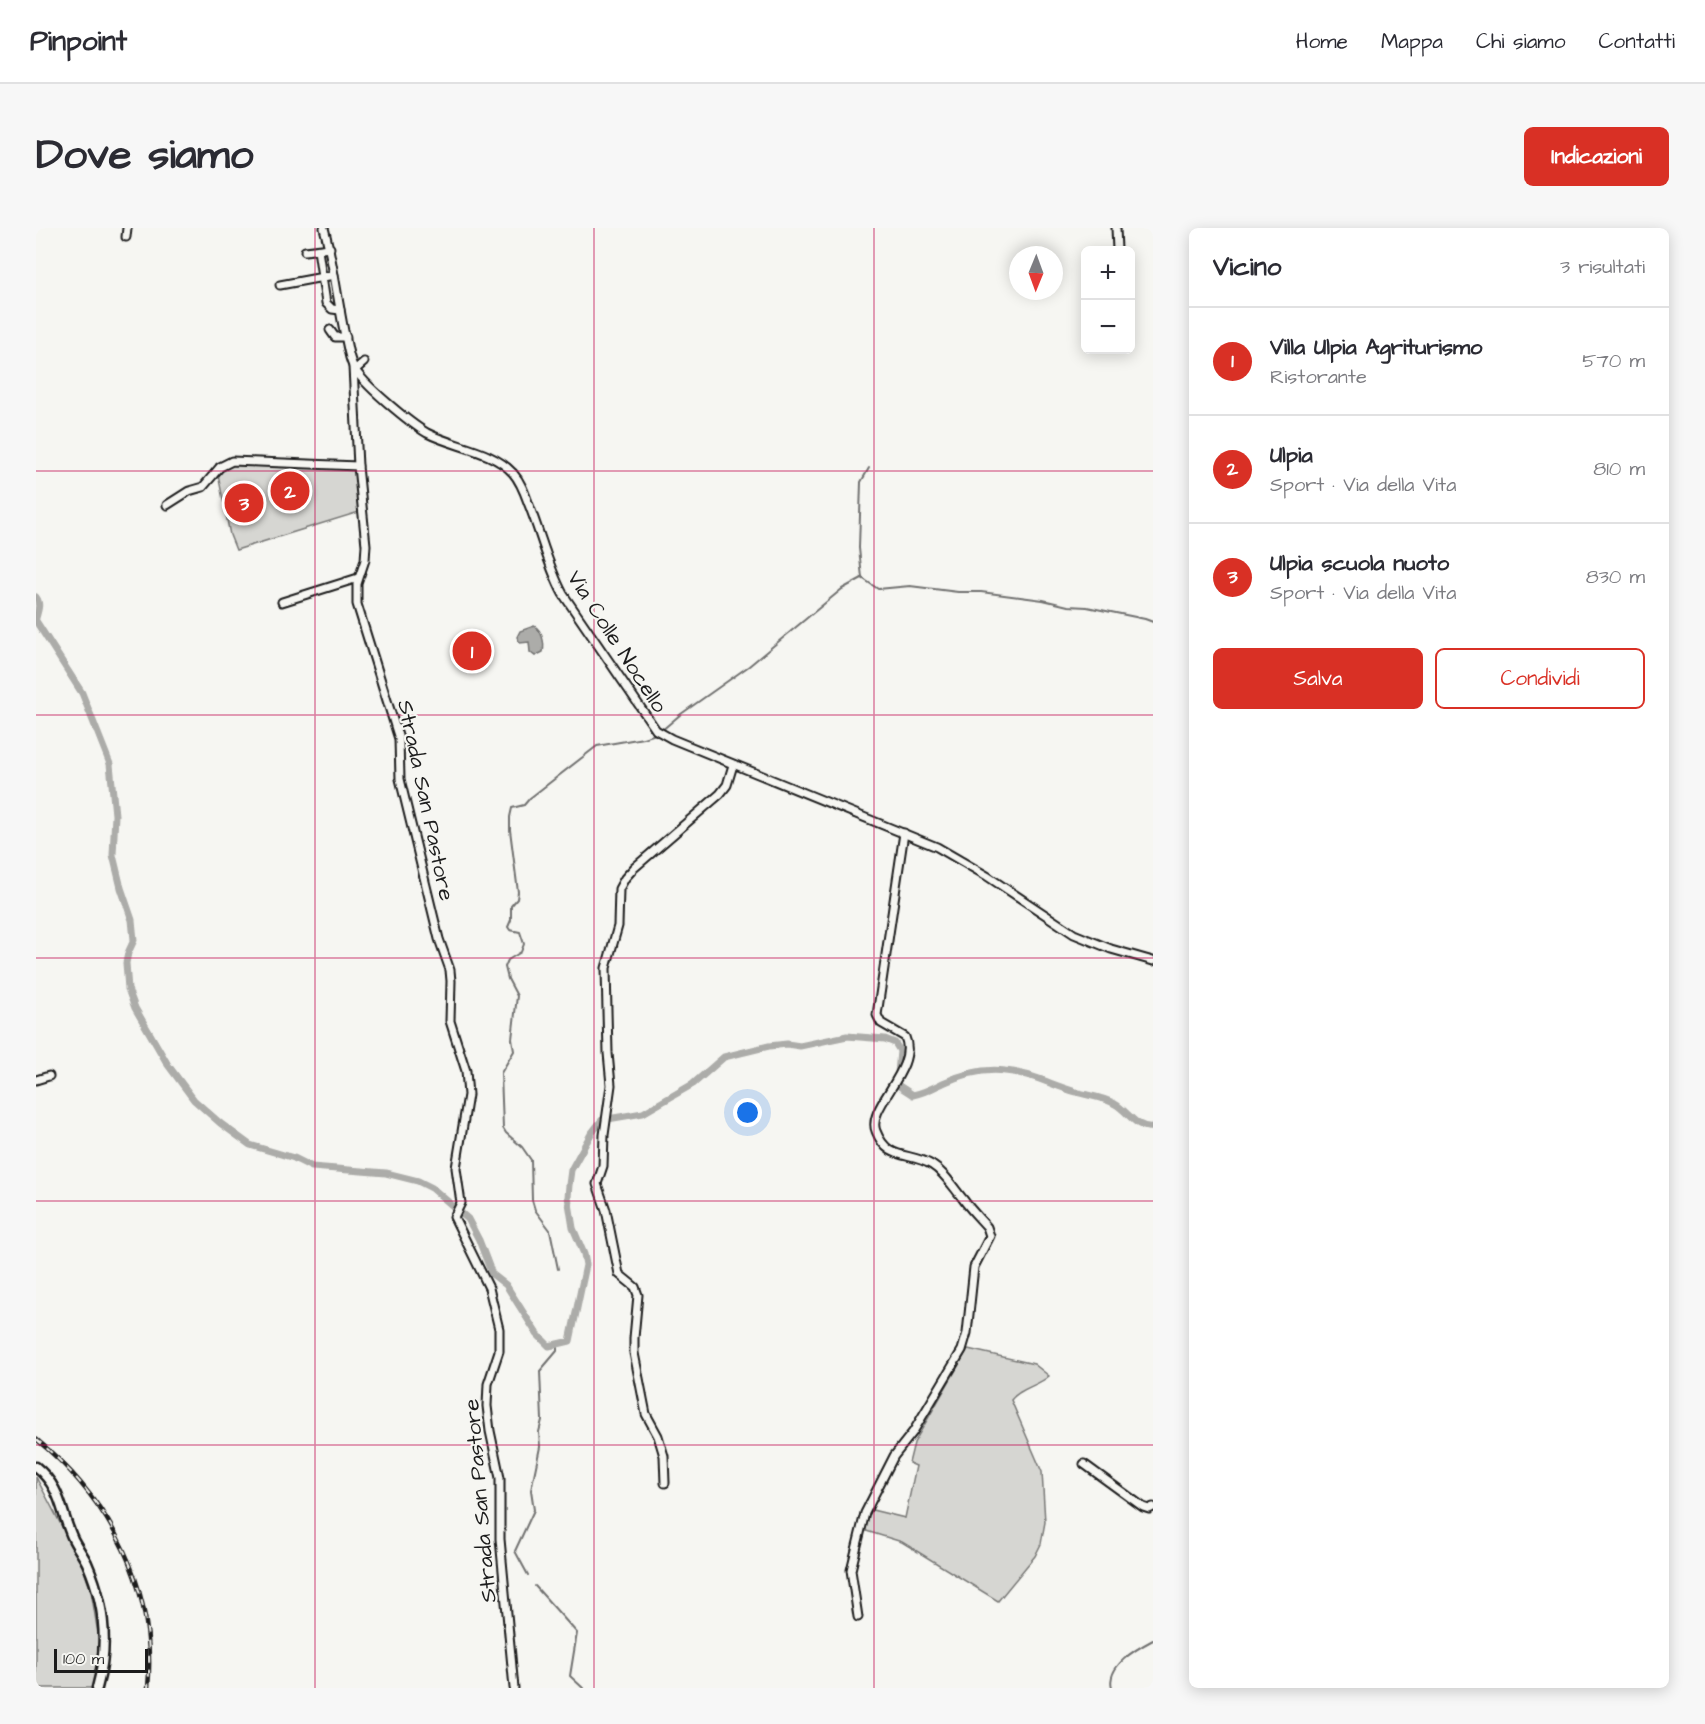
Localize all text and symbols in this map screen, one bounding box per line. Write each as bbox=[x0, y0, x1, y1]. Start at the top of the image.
text: Pinpoint bbox=[30, 22, 127, 61]
text: Home bbox=[1296, 27, 1348, 56]
text: Mappa bbox=[1381, 27, 1443, 56]
text: Chi siamo bbox=[1476, 27, 1565, 56]
text: Contatti bbox=[1598, 27, 1675, 56]
text: Dove siamo bbox=[36, 127, 253, 185]
button: Indicazioni bbox=[1524, 127, 1669, 186]
north arrow bbox=[1009, 246, 1063, 300]
map controls bbox=[1081, 246, 1135, 354]
button: + bbox=[1081, 246, 1135, 300]
text: Vicino bbox=[1213, 249, 1281, 285]
text: 3 risultati bbox=[1560, 253, 1645, 281]
button: − bbox=[1081, 300, 1135, 354]
text: Villa Ulpia Agriturismo bbox=[1270, 332, 1482, 363]
text: 1 bbox=[1231, 347, 1234, 375]
text: 570 m bbox=[1582, 347, 1645, 375]
text: Ristorante bbox=[1270, 363, 1367, 391]
text: Ulpia bbox=[1270, 440, 1313, 471]
text: 2 bbox=[1227, 455, 1238, 483]
text: 810 m bbox=[1593, 455, 1645, 483]
pin: 2 bbox=[270, 468, 310, 514]
text: Sport · Via della Vita bbox=[1270, 471, 1456, 499]
pin: 3 bbox=[224, 480, 264, 526]
text: Ulpia scuola nuoto bbox=[1270, 548, 1449, 579]
text: 3 bbox=[1227, 563, 1238, 591]
text: 830 m bbox=[1586, 563, 1645, 591]
street label: Via Colle Nocello bbox=[559, 565, 675, 720]
text: Sport · Via della Vita bbox=[1270, 579, 1456, 607]
pin: 1 bbox=[452, 628, 492, 674]
button: Salva bbox=[1213, 648, 1423, 709]
button: Condividi bbox=[1435, 648, 1645, 709]
street label: Strada San Pastore bbox=[389, 697, 462, 904]
your location bbox=[733, 1098, 762, 1127]
street label: Strada San Pastore bbox=[456, 1398, 505, 1604]
scale bar bbox=[54, 1646, 148, 1674]
text: 100 m bbox=[63, 1648, 104, 1670]

